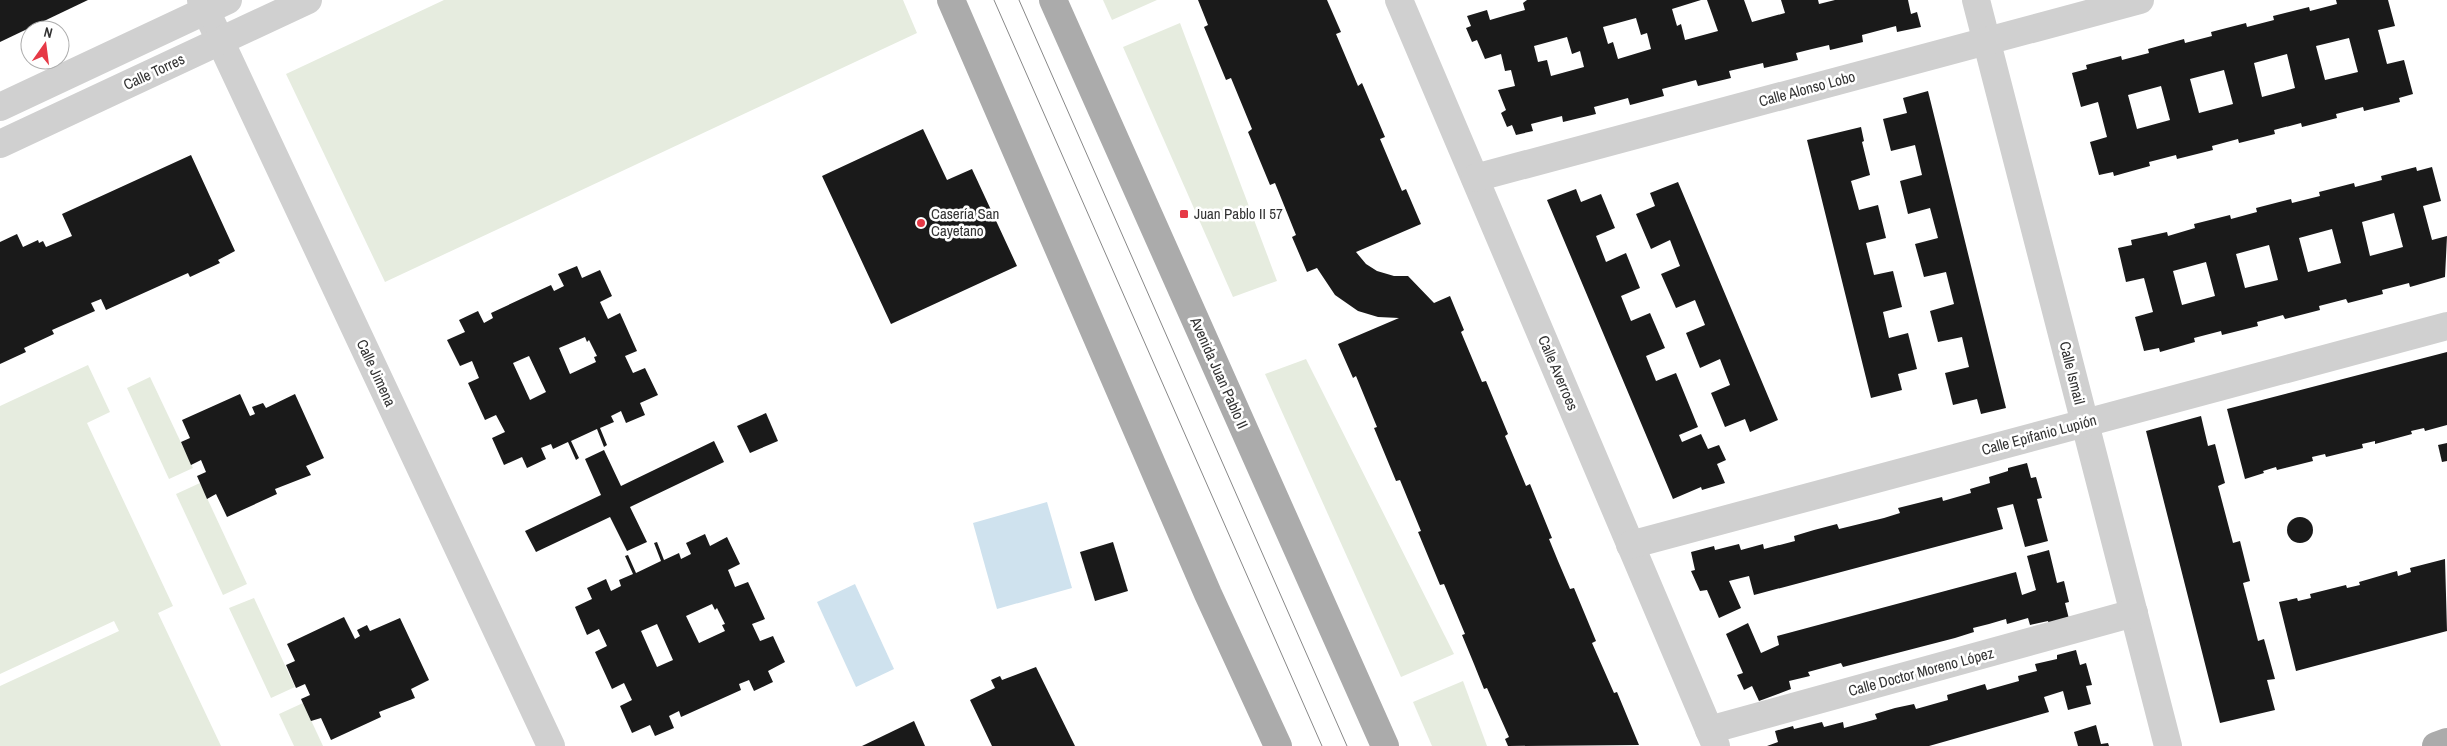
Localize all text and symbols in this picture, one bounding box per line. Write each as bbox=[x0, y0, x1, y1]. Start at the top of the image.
north arrow bbox=[20, 20, 70, 70]
text: N bbox=[42, 23, 54, 42]
street label: Calle Torres bbox=[120, 48, 188, 95]
street label: Calle Alonso Lobo bbox=[1756, 66, 1858, 111]
place label: Casería San Cayetano bbox=[931, 203, 999, 241]
place label: Juan Pablo II 57 bbox=[1194, 203, 1283, 224]
marker: Juan Pablo II 57 bbox=[1178, 208, 1190, 220]
marker: Casería San Cayetano bbox=[915, 217, 927, 229]
street label: Avenida Juan Pablo II bbox=[1185, 313, 1253, 432]
street label: Calle Averroes bbox=[1533, 332, 1584, 414]
street label: Calle Jimena bbox=[352, 336, 401, 410]
street label: Calle Ismail bbox=[2055, 339, 2090, 407]
street label: Calle Epifanio Lupión bbox=[1979, 409, 2099, 460]
street label: Calle Doctor Moreno López bbox=[1846, 642, 1996, 701]

